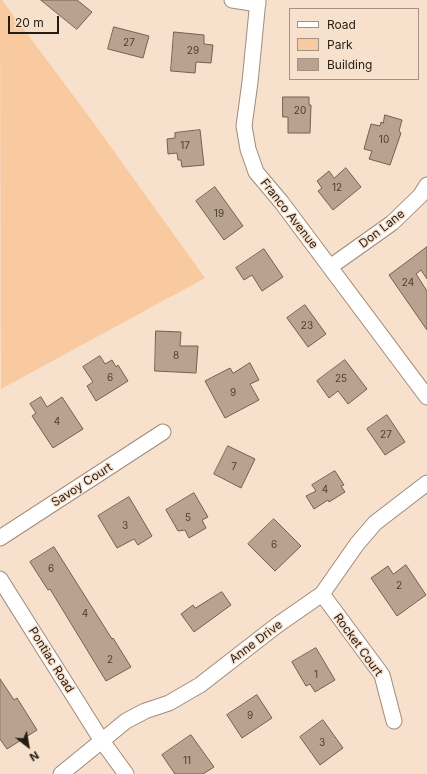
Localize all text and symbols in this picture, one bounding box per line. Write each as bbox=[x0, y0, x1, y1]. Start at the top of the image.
scale bar bbox=[10, 8, 61, 34]
legend bbox=[289, 8, 419, 80]
text: 20 m bbox=[15, 15, 44, 30]
text: Road bbox=[327, 17, 356, 32]
house number: 27 bbox=[123, 37, 135, 49]
text: Park bbox=[327, 37, 353, 52]
house number: 29 bbox=[187, 45, 199, 57]
text: Building bbox=[327, 57, 372, 72]
house number: 20 bbox=[294, 105, 306, 117]
house number: 10 bbox=[379, 134, 389, 146]
house number: 17 bbox=[180, 140, 190, 152]
street label: Franco Avenue bbox=[257, 176, 321, 252]
house number: 12 bbox=[332, 182, 342, 194]
street label: Don Lane bbox=[356, 207, 408, 251]
house number: 19 bbox=[214, 208, 224, 220]
house number: 24 bbox=[402, 277, 414, 289]
house number: 23 bbox=[301, 320, 313, 332]
house number: 8 bbox=[173, 350, 179, 362]
house number: 6 bbox=[107, 372, 113, 384]
house number: 25 bbox=[335, 373, 347, 385]
house number: 9 bbox=[230, 387, 236, 399]
house number: 4 bbox=[54, 416, 60, 428]
house number: 27 bbox=[380, 429, 392, 441]
street label: Savoy Court bbox=[49, 460, 115, 510]
house number: 7 bbox=[231, 461, 237, 473]
house number: 4 bbox=[322, 484, 328, 496]
house number: 5 bbox=[185, 512, 191, 524]
house number: 3 bbox=[122, 520, 128, 532]
house number: 6 bbox=[271, 539, 277, 551]
house number: 6 bbox=[48, 563, 54, 575]
house number: 2 bbox=[396, 580, 402, 592]
house number: 4 bbox=[82, 608, 88, 620]
street label: Rocket Court bbox=[330, 611, 386, 679]
street label: Anne Drive bbox=[227, 617, 285, 667]
street label: Pontiac Road bbox=[25, 625, 77, 695]
house number: 2 bbox=[107, 654, 113, 666]
house number: 1 bbox=[314, 669, 318, 681]
house number: 9 bbox=[247, 710, 253, 722]
north arrow bbox=[8, 726, 48, 766]
house number: 3 bbox=[319, 737, 325, 749]
text: N bbox=[27, 748, 41, 764]
house number: 11 bbox=[183, 755, 191, 767]

